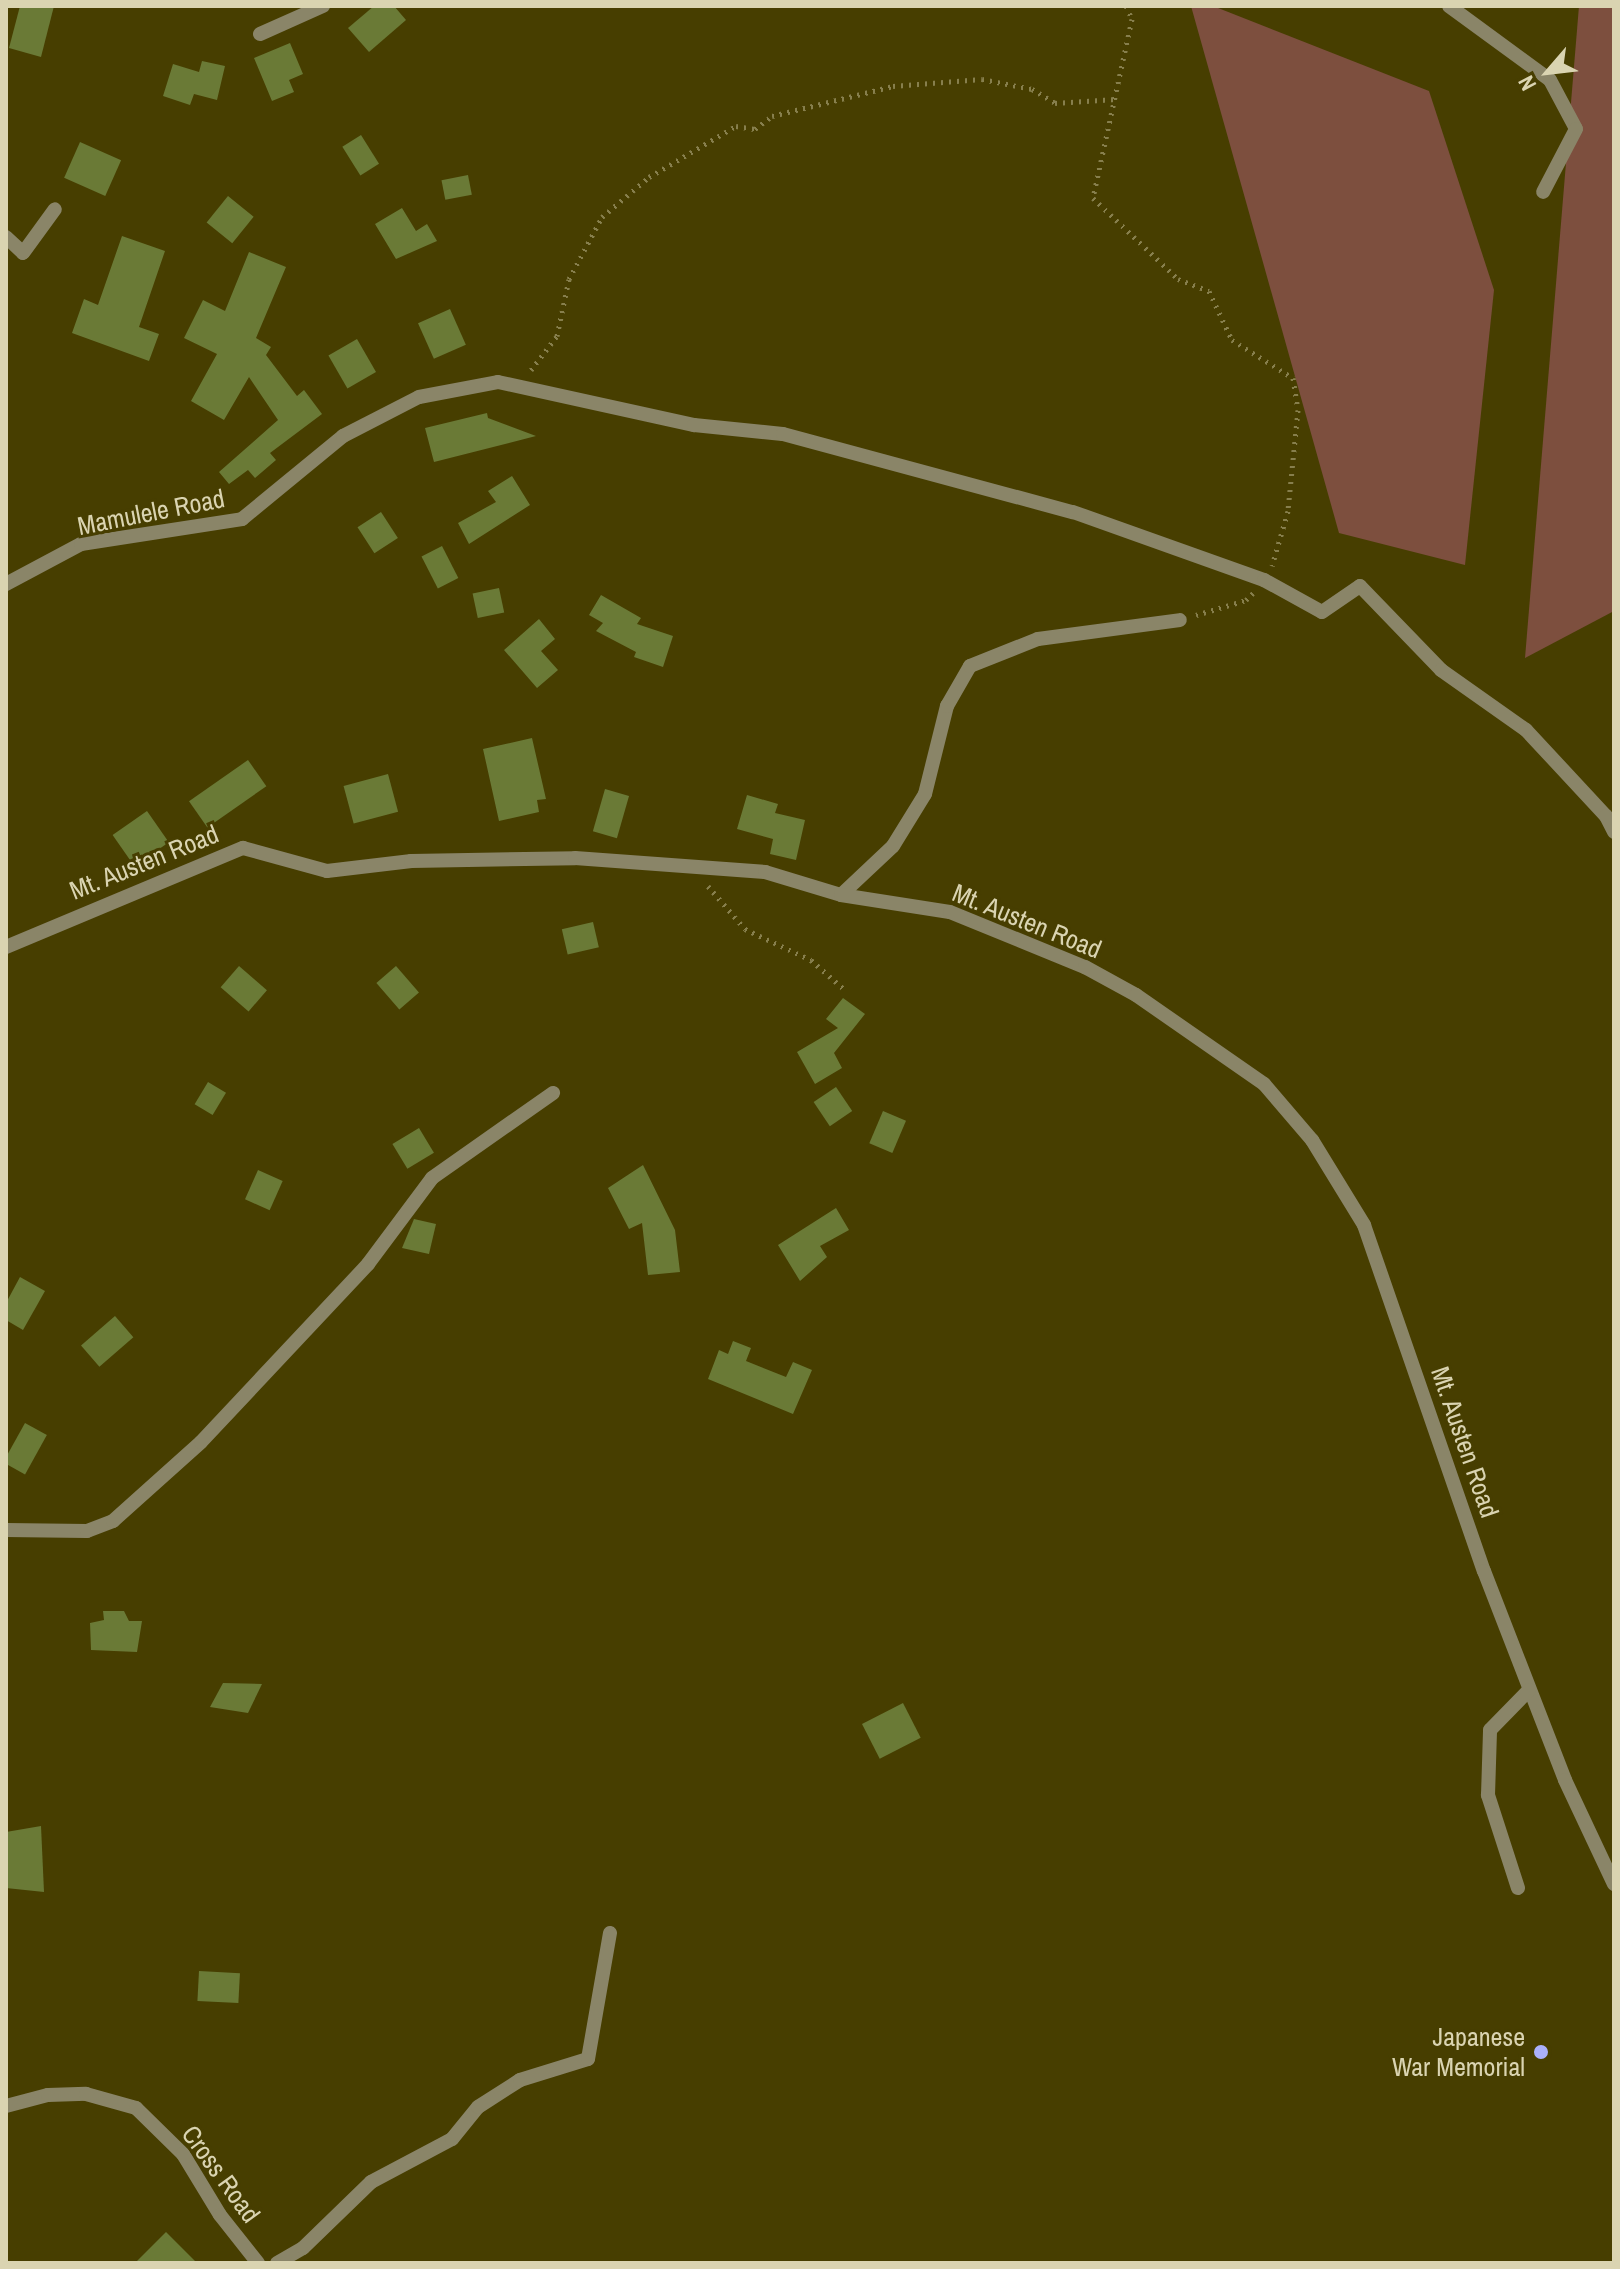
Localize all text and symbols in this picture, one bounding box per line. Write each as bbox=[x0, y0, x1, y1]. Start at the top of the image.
north arrow bbox=[1508, 32, 1588, 112]
text: N bbox=[1511, 70, 1543, 96]
street label: Mamulele Road bbox=[75, 482, 227, 542]
street label: Mt. Austen Road bbox=[65, 818, 223, 906]
street label: Mt. Austen Road bbox=[948, 877, 1106, 965]
street label: Mt. Austen Road bbox=[1424, 1362, 1506, 1522]
place label: Japanese War Memorial bbox=[1392, 2021, 1525, 2082]
marker: Japanese War Memorial bbox=[1532, 2043, 1550, 2061]
street label: Cross Road bbox=[175, 2119, 267, 2229]

